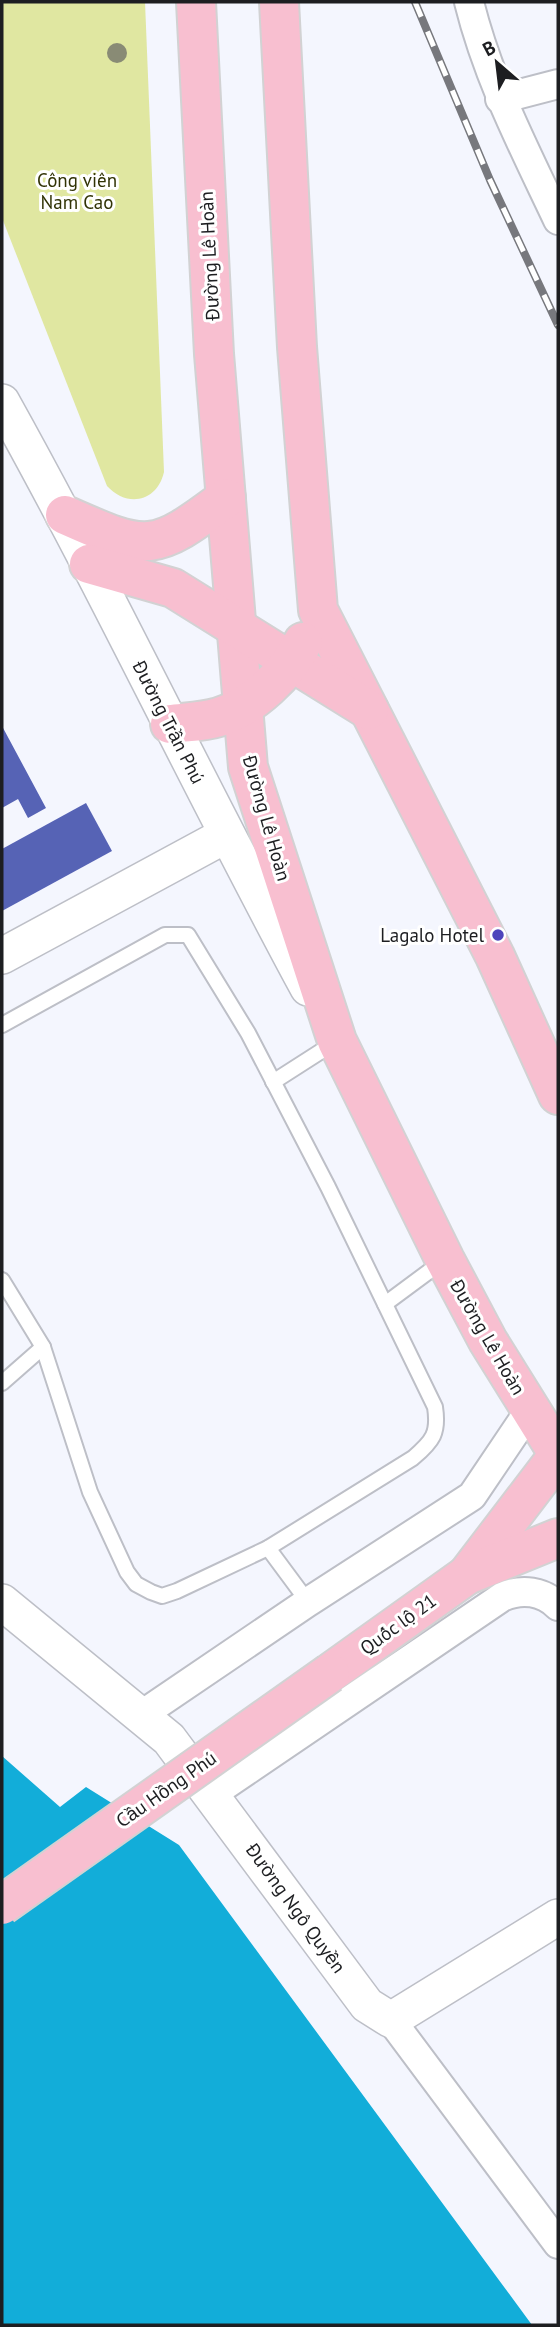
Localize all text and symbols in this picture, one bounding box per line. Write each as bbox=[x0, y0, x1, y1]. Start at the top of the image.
north arrow bbox=[462, 28, 532, 98]
text: B bbox=[478, 35, 500, 61]
park label: Công viên Nam Cao bbox=[37, 168, 117, 214]
street label: Đường Lê Hoàn bbox=[194, 191, 224, 322]
street label: Đường Trần Phú bbox=[127, 655, 210, 788]
street label: Đường Lê Hoàn bbox=[237, 751, 296, 884]
place label: Lagalo Hotel bbox=[380, 923, 484, 947]
marker: Lagalo Hotel bbox=[490, 927, 506, 943]
street label: Đường Lê Hoàn bbox=[445, 1274, 531, 1399]
street label: Quốc lộ 21 bbox=[355, 1588, 441, 1660]
street label: Cầu Hồng Phú bbox=[111, 1746, 221, 1832]
street label: Đường Ngô Quyền bbox=[240, 1838, 351, 1978]

